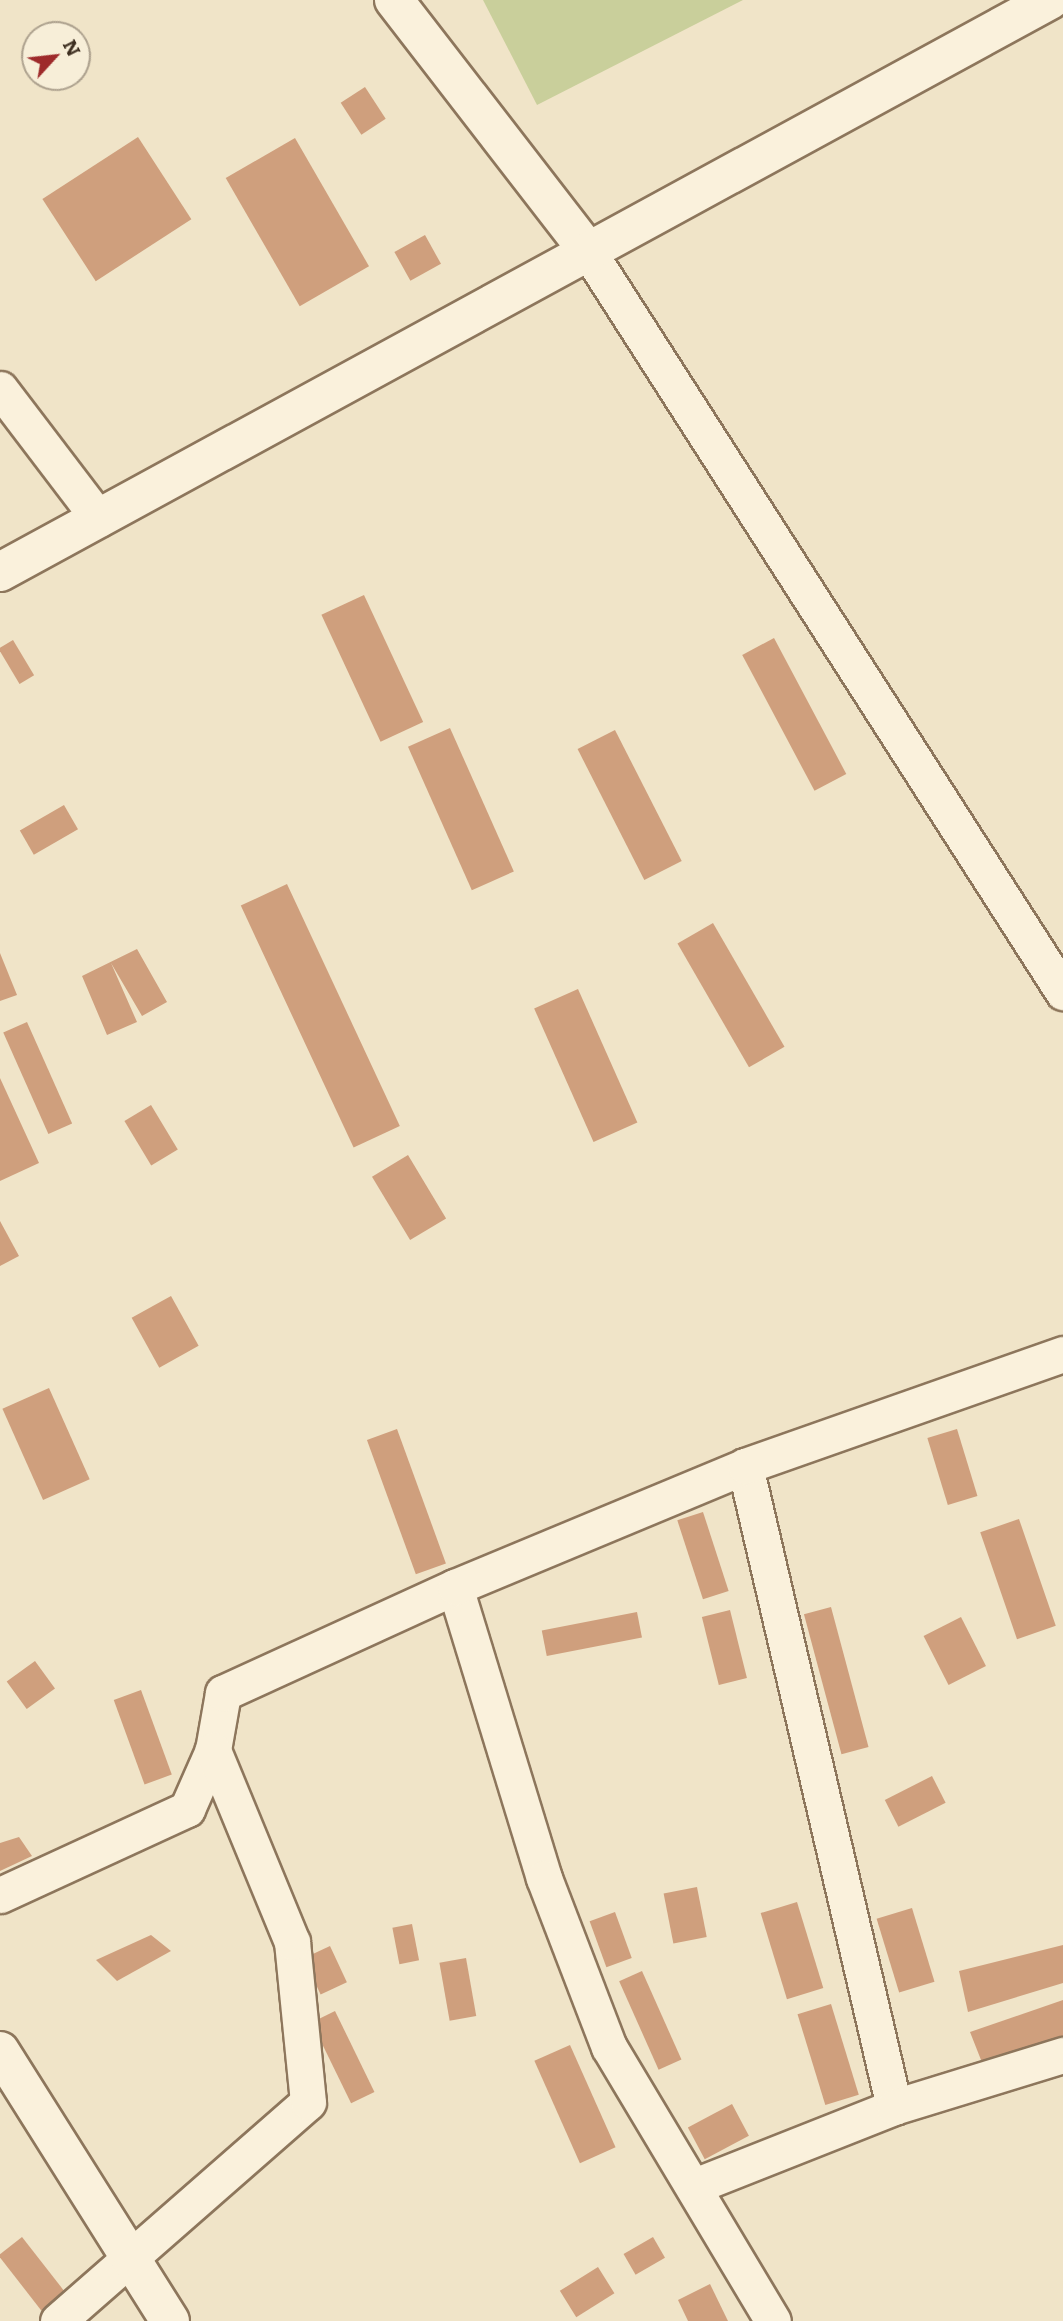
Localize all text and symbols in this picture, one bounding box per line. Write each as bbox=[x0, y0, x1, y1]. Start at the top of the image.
north arrow bbox=[21, 21, 91, 91]
text: N bbox=[57, 34, 89, 61]

